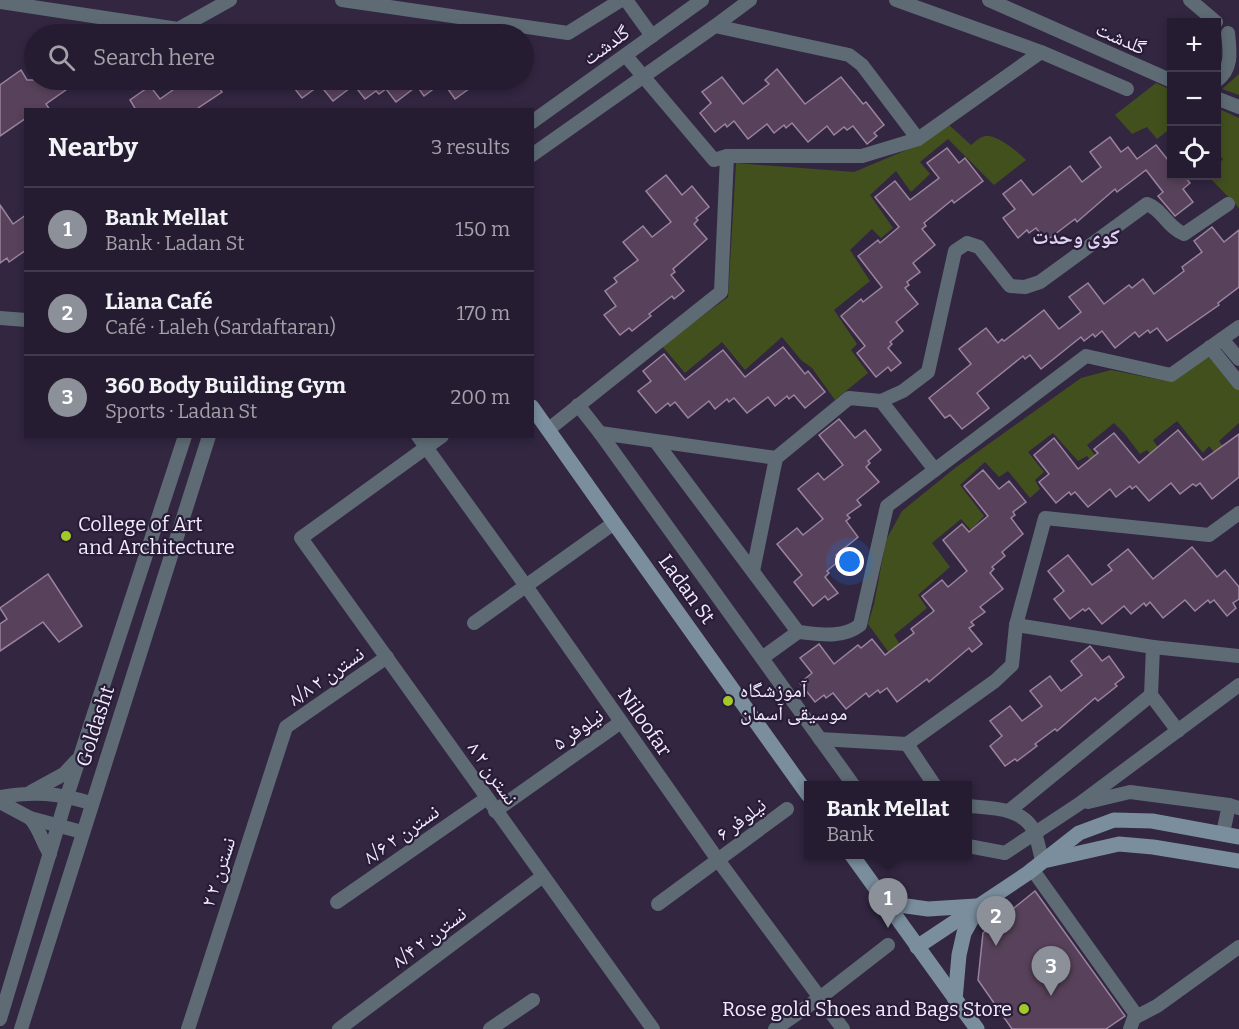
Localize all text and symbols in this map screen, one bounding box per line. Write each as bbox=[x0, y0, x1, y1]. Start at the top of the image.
street label: گلدشت bbox=[1092, 16, 1150, 60]
map controls bbox=[1167, 18, 1221, 180]
button: + bbox=[1167, 18, 1221, 72]
street label: گلدشت bbox=[578, 20, 634, 70]
search box bbox=[24, 24, 534, 90]
icon: search bbox=[45, 41, 78, 74]
text: Search here bbox=[93, 44, 215, 71]
button: − bbox=[1167, 72, 1221, 126]
button: locate bbox=[1167, 126, 1221, 180]
text: Nearby bbox=[48, 132, 138, 163]
text: 3 results bbox=[431, 135, 510, 159]
text: Bank Mellat bbox=[105, 204, 228, 231]
text: 1 bbox=[63, 217, 72, 241]
text: 150 m bbox=[455, 217, 510, 241]
district label: کوی وحدت bbox=[1032, 224, 1120, 250]
text: Bank · Ladan St bbox=[105, 231, 245, 255]
text: Liana Café bbox=[105, 288, 213, 315]
text: 2 bbox=[62, 301, 73, 325]
text: 170 m bbox=[457, 301, 510, 325]
text: Café · Laleh (Sardaftaran) bbox=[105, 315, 336, 339]
text: 360 Body Building Gym bbox=[105, 372, 346, 399]
text: 3 bbox=[62, 385, 73, 409]
text: 200 m bbox=[450, 385, 510, 409]
text: Sports · Ladan St bbox=[105, 399, 257, 423]
place label: College of Art and Architecture bbox=[78, 512, 235, 559]
marker: College of Art and Architecture bbox=[59, 529, 73, 543]
your location bbox=[835, 547, 864, 576]
street label: Ladan St bbox=[654, 550, 720, 628]
street label: ۸/۸ نسترن ۲ bbox=[283, 641, 369, 711]
place label: آموزشگاه موسیقی آسمان bbox=[740, 678, 847, 725]
street label: Goldasht bbox=[71, 682, 119, 770]
street label: Niloofar bbox=[613, 684, 677, 761]
marker: آموزشگاه موسیقی آسمان bbox=[721, 694, 735, 708]
street label: ۵ نیلوفر bbox=[548, 703, 608, 755]
street label: ۸ نسترن ۲ bbox=[463, 737, 523, 809]
popup bbox=[804, 781, 972, 859]
street label: ۶ نیلوفر bbox=[711, 792, 771, 846]
text: Bank Mellat bbox=[826, 795, 950, 822]
street label: ۸/۶ نسترن ۲ bbox=[358, 799, 444, 869]
text: Bank bbox=[826, 822, 874, 846]
street label: ۲ نسترن ۲ bbox=[196, 834, 240, 910]
pin: 1 bbox=[868, 878, 908, 928]
pin: 2 bbox=[976, 896, 1016, 946]
street label: ۸/۴ نسترن ۲ bbox=[387, 901, 471, 973]
pin: 3 bbox=[1032, 946, 1070, 996]
place label: Rose gold Shoes and Bags Store bbox=[722, 997, 1012, 1021]
marker: Rose gold Shoes and Bags Store bbox=[1017, 1002, 1031, 1016]

